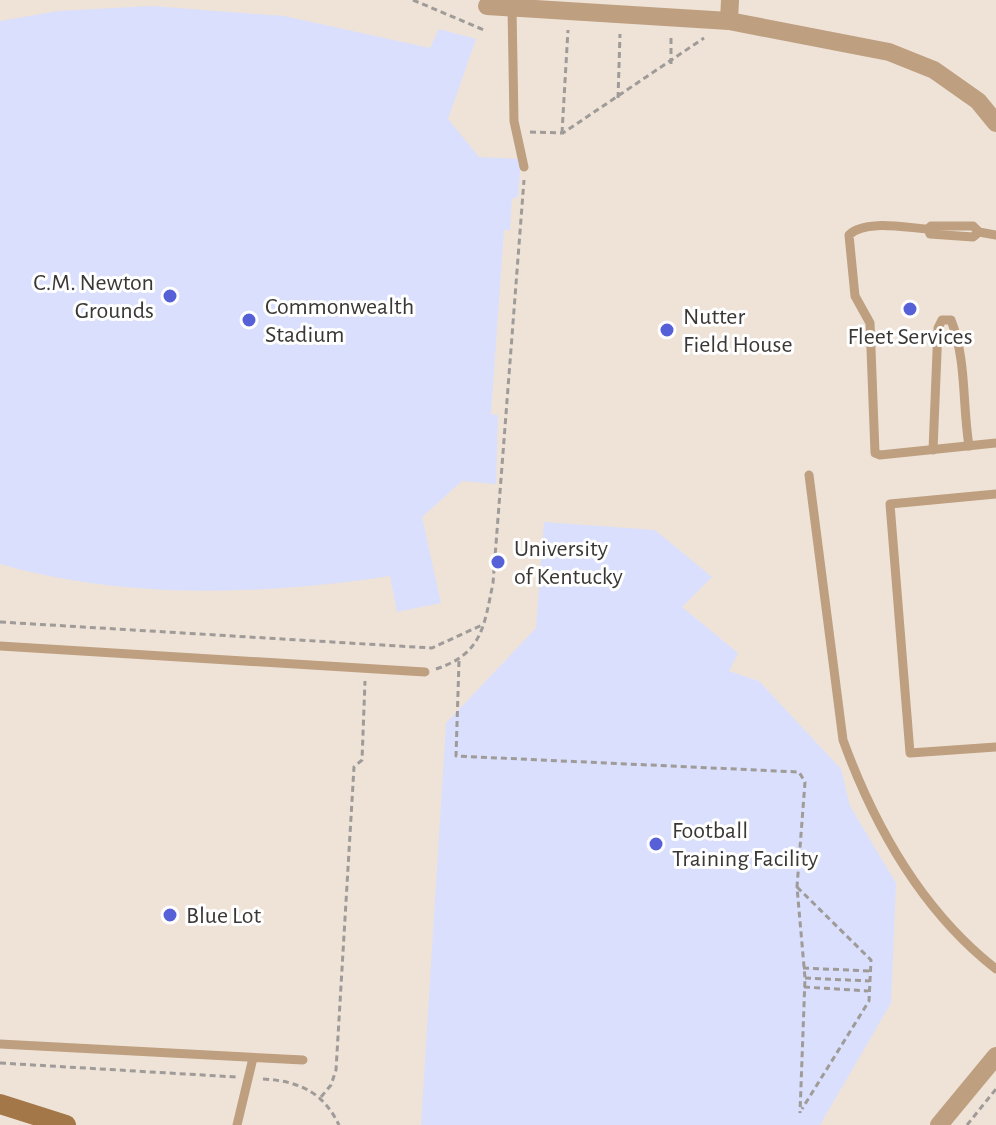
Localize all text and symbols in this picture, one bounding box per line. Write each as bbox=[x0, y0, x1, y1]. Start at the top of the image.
place label: C.M. Newton Grounds bbox=[33, 271, 154, 323]
marker: C.M. Newton Grounds bbox=[161, 287, 179, 305]
place label: Commonwealth Stadium bbox=[265, 295, 414, 347]
marker: Fleet Services bbox=[901, 300, 919, 318]
place label: Nutter Field House bbox=[683, 305, 793, 357]
marker: Commonwealth Stadium bbox=[240, 311, 258, 329]
marker: Nutter Field House bbox=[658, 321, 676, 339]
place label: Fleet Services bbox=[847, 325, 973, 349]
place label: University of Kentucky bbox=[514, 537, 623, 589]
marker: University of Kentucky bbox=[489, 553, 507, 571]
place label: Football Training Facility bbox=[672, 819, 818, 871]
marker: Football Training Facility bbox=[647, 835, 665, 853]
place label: Blue Lot bbox=[186, 904, 261, 928]
marker: Blue Lot bbox=[161, 906, 179, 924]

